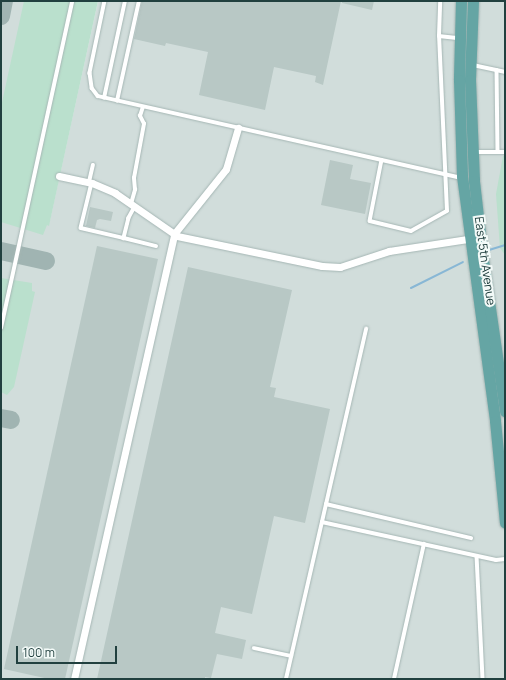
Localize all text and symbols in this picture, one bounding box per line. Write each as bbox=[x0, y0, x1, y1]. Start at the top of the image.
street label: East 5th Avenue bbox=[472, 216, 498, 306]
scale bar bbox=[18, 638, 119, 664]
text: 100 m bbox=[23, 644, 55, 661]

